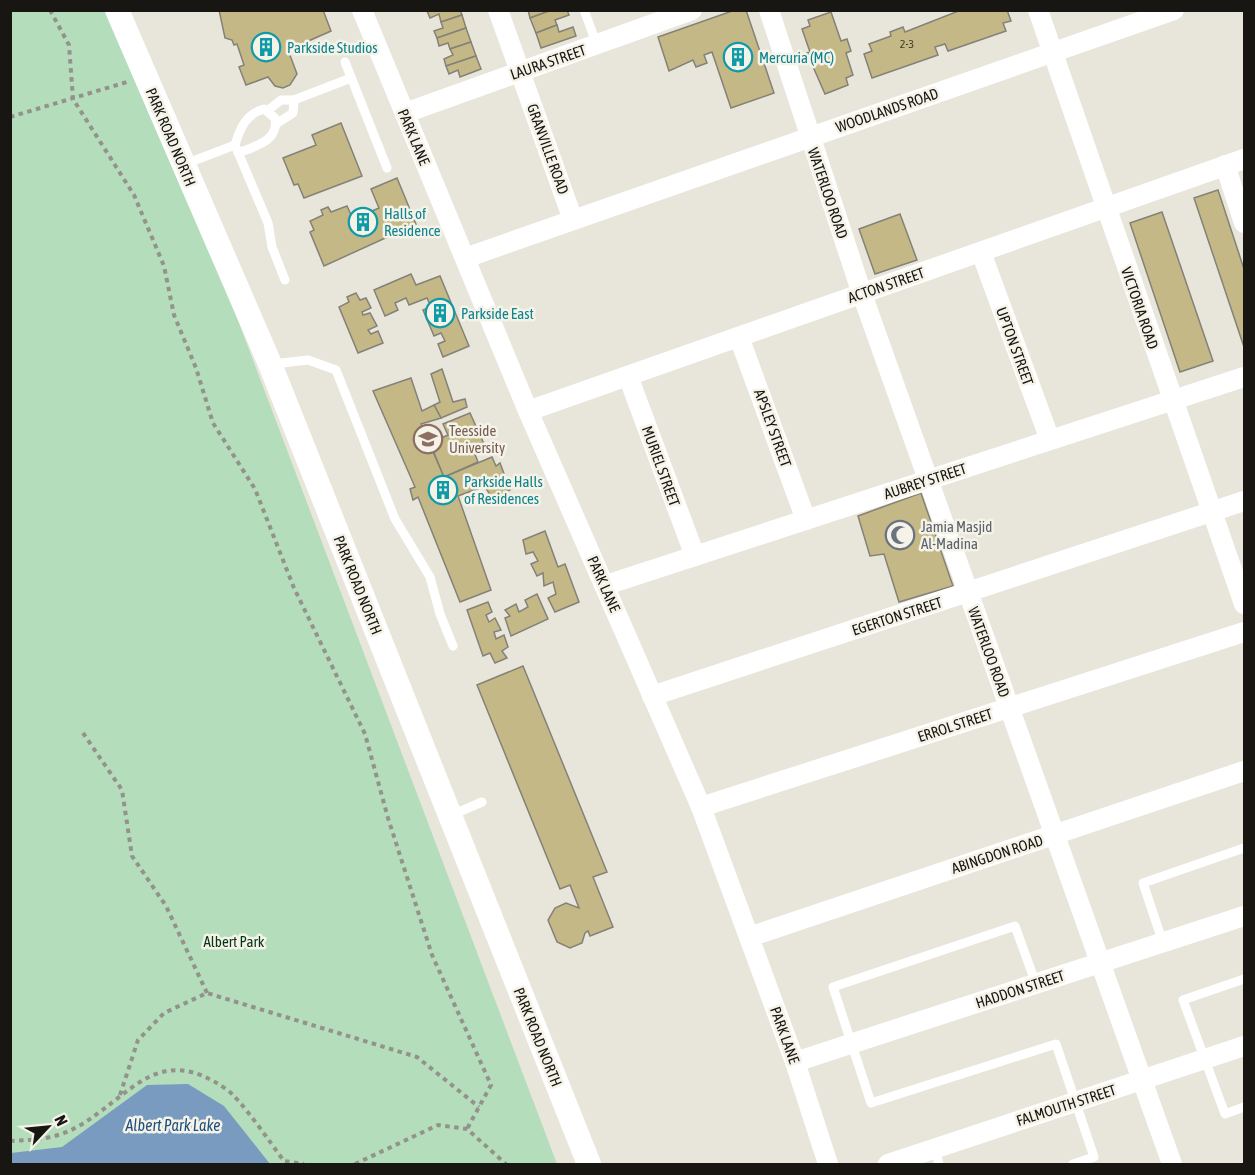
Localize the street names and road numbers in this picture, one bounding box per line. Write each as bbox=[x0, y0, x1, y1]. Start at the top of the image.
street label: LAURA STREET bbox=[508, 41, 588, 83]
street label: WOODLANDS ROAD bbox=[834, 84, 940, 136]
street label: PARK ROAD NORTH bbox=[143, 85, 199, 189]
street label: GRANVILLE ROAD bbox=[524, 102, 572, 196]
street label: PARK LANE bbox=[395, 106, 434, 168]
street label: WATERLOO ROAD bbox=[805, 145, 851, 241]
street label: ACTON STREET bbox=[846, 264, 927, 306]
street label: VICTORIA ROAD bbox=[1118, 265, 1162, 351]
street label: UPTON STREET bbox=[993, 305, 1037, 388]
street label: APSLEY STREET bbox=[751, 387, 795, 470]
street label: MURIEL STREET bbox=[639, 424, 684, 509]
street label: AUBREY STREET bbox=[882, 460, 969, 502]
street label: PARK ROAD NORTH bbox=[330, 533, 386, 637]
street label: PARK LANE bbox=[584, 553, 624, 615]
street label: EGERTON STREET bbox=[850, 593, 945, 639]
street label: WATERLOO ROAD bbox=[965, 605, 1013, 699]
street label: ERROL STREET bbox=[915, 705, 995, 745]
street label: ABINGDON ROAD bbox=[949, 831, 1045, 877]
street label: HADDON STREET bbox=[973, 967, 1067, 1011]
street label: PARK ROAD NORTH bbox=[510, 985, 566, 1089]
street label: PARK LANE bbox=[767, 1004, 803, 1066]
street label: FALMOUTH STREET bbox=[1014, 1081, 1118, 1129]

